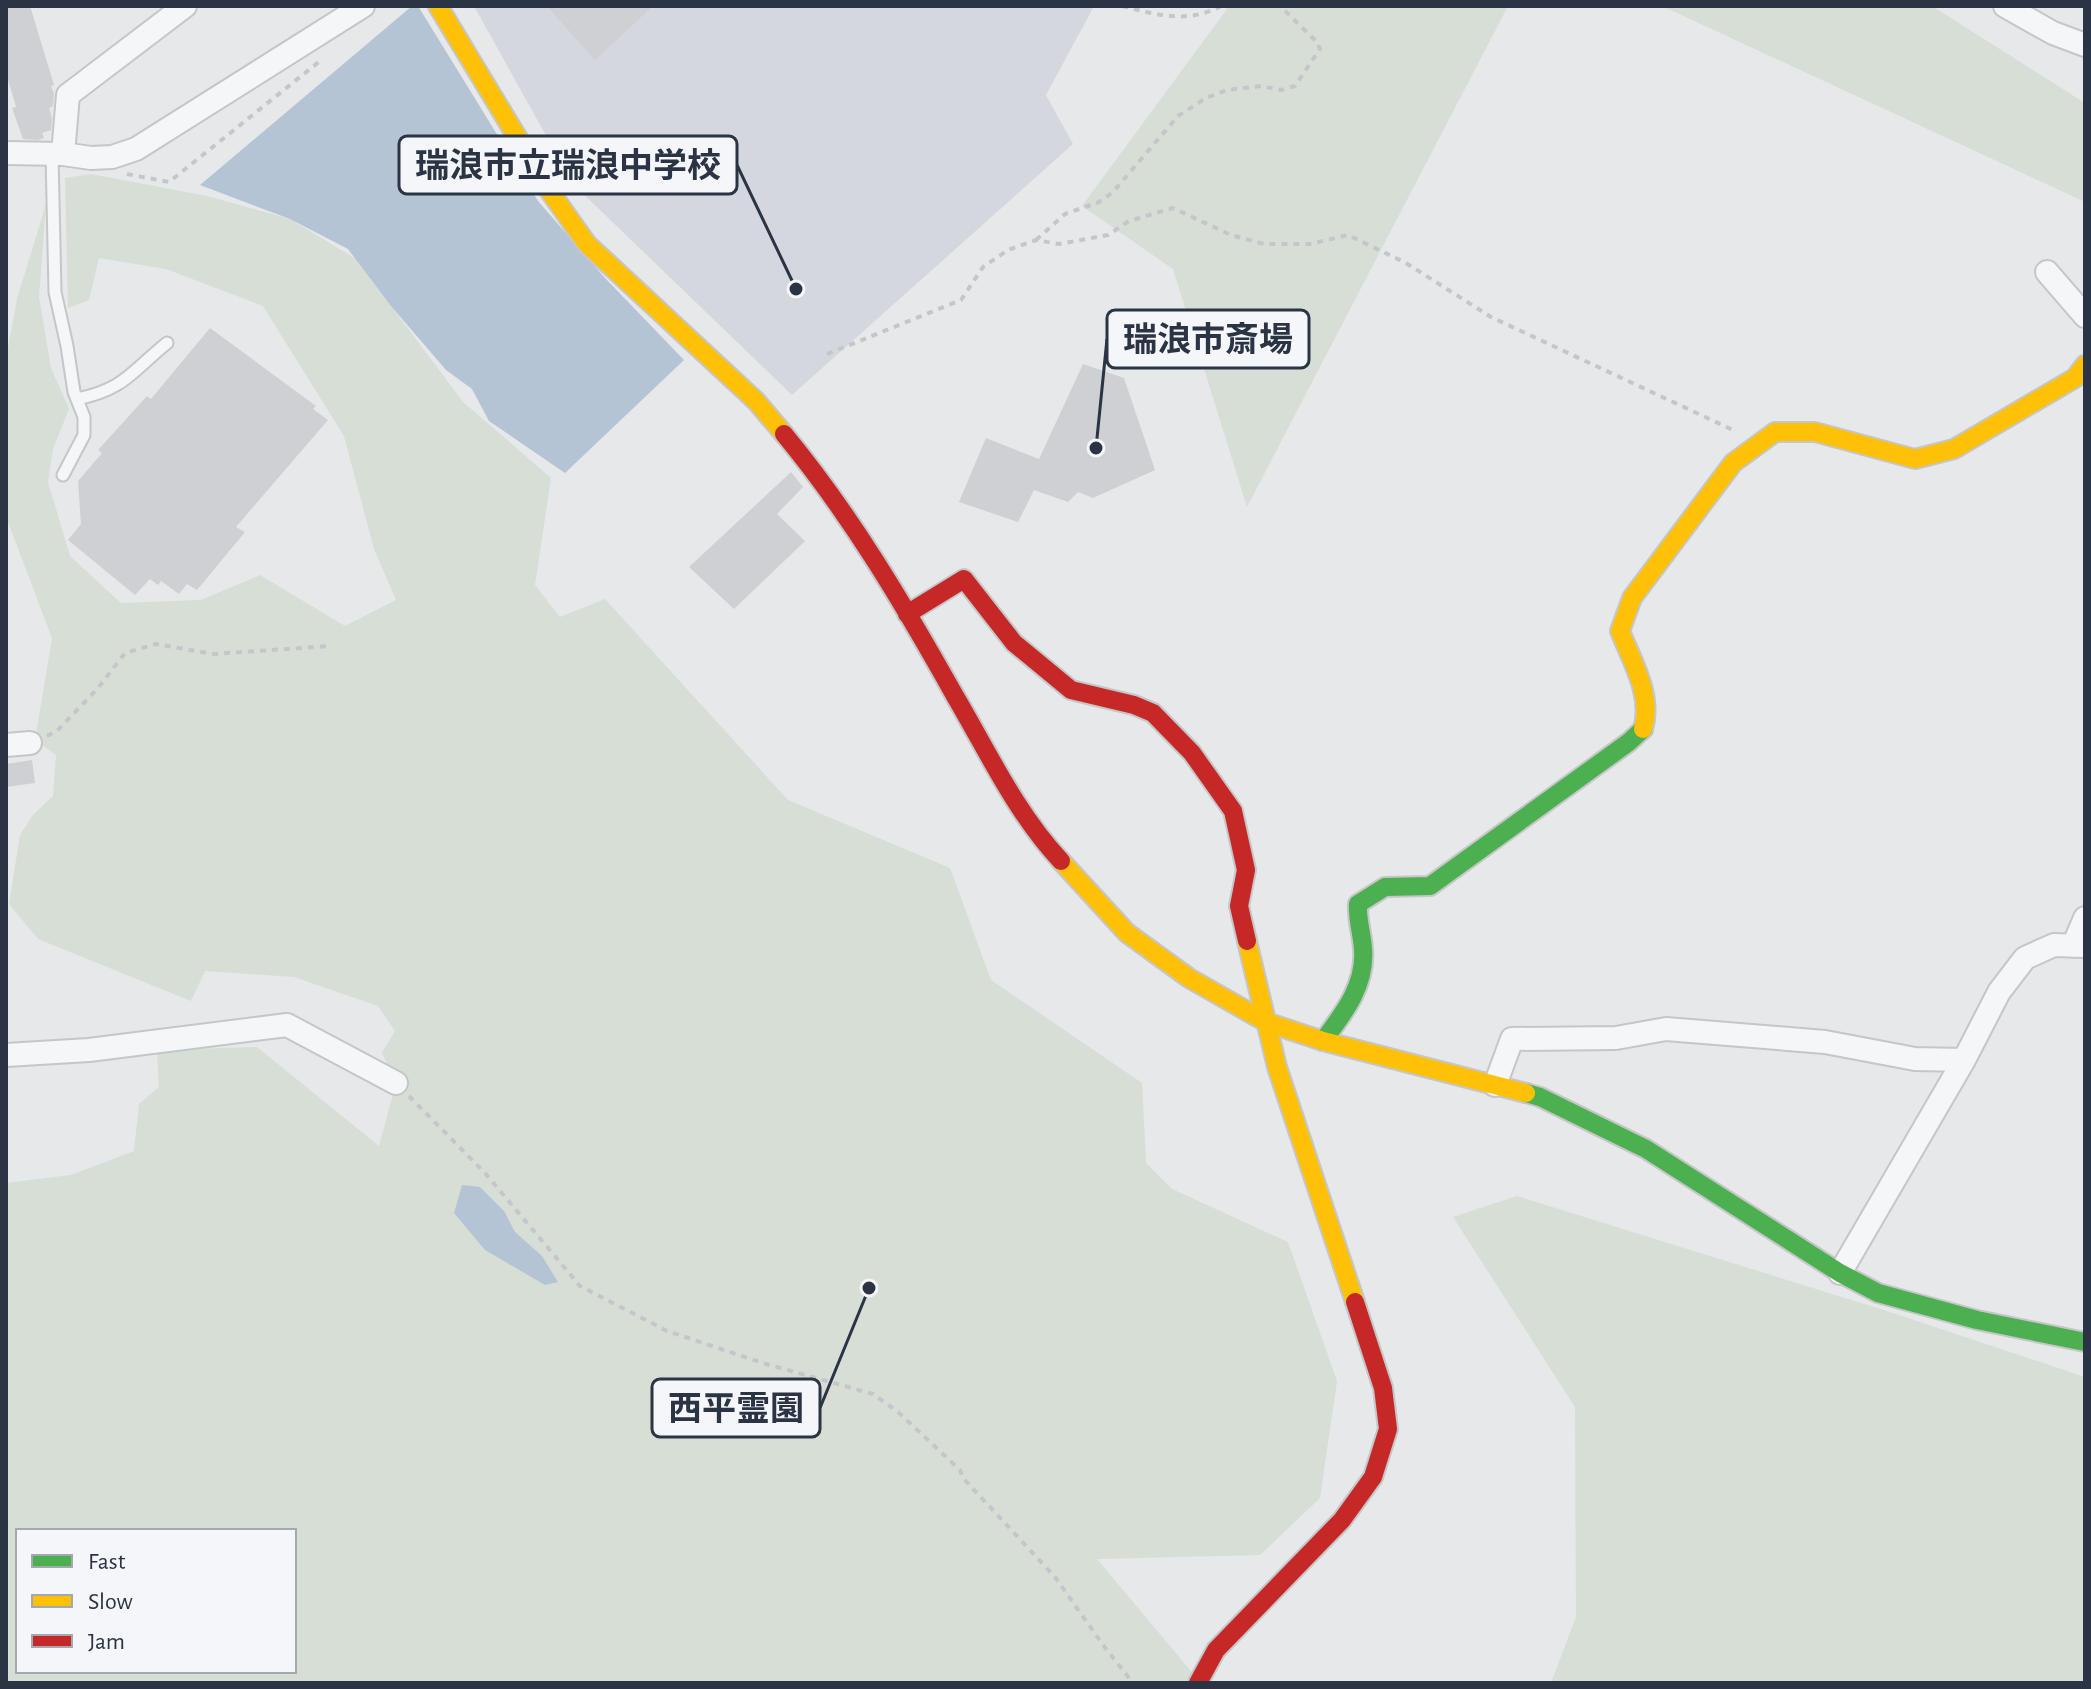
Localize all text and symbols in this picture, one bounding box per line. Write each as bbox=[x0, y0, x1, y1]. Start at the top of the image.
callout: 瑞浪市立瑞浪中学校 bbox=[399, 136, 737, 194]
text: 瑞浪市立瑞浪中学校 bbox=[415, 147, 721, 184]
callout: 瑞浪市斎場 bbox=[1107, 310, 1309, 368]
text: 瑞浪市斎場 bbox=[1123, 321, 1293, 358]
callout: 西平霊園 bbox=[652, 1379, 820, 1437]
text: 西平霊園 bbox=[668, 1392, 804, 1427]
legend bbox=[16, 1529, 296, 1673]
text: Fast bbox=[88, 1550, 126, 1574]
text: Slow bbox=[88, 1590, 133, 1614]
text: Jam bbox=[88, 1630, 125, 1654]

